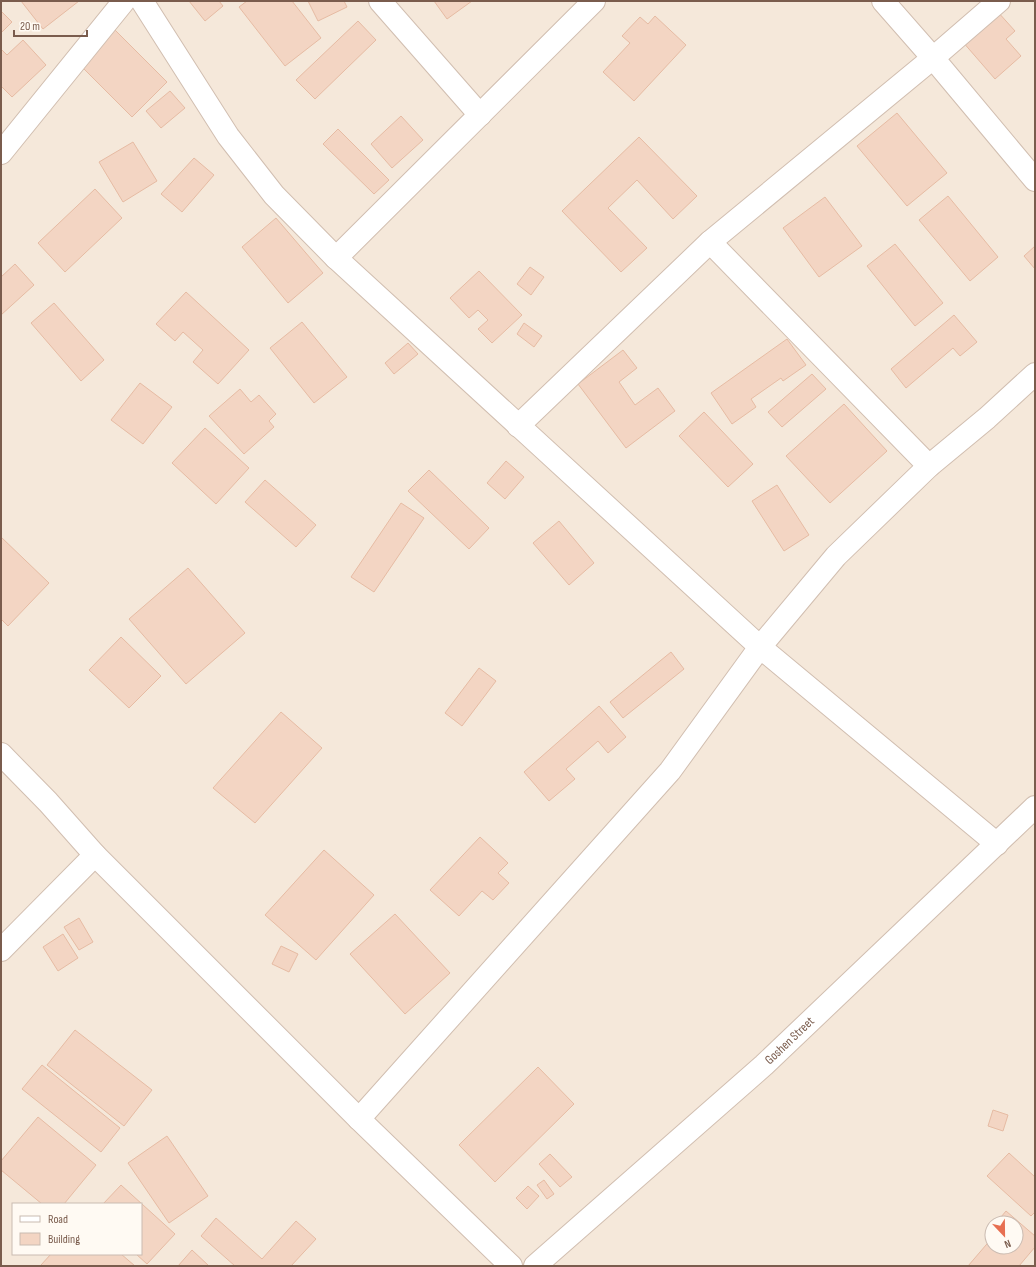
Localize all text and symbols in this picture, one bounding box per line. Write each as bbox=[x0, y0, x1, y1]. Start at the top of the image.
scale bar bbox=[14, 12, 87, 38]
text: 20 m bbox=[20, 19, 40, 34]
street label: Goshen Street bbox=[761, 1013, 818, 1068]
legend bbox=[12, 1203, 142, 1255]
text: Road bbox=[48, 1212, 68, 1227]
north arrow bbox=[984, 1215, 1024, 1255]
text: Building bbox=[48, 1232, 80, 1247]
text: N bbox=[1002, 1237, 1013, 1251]

